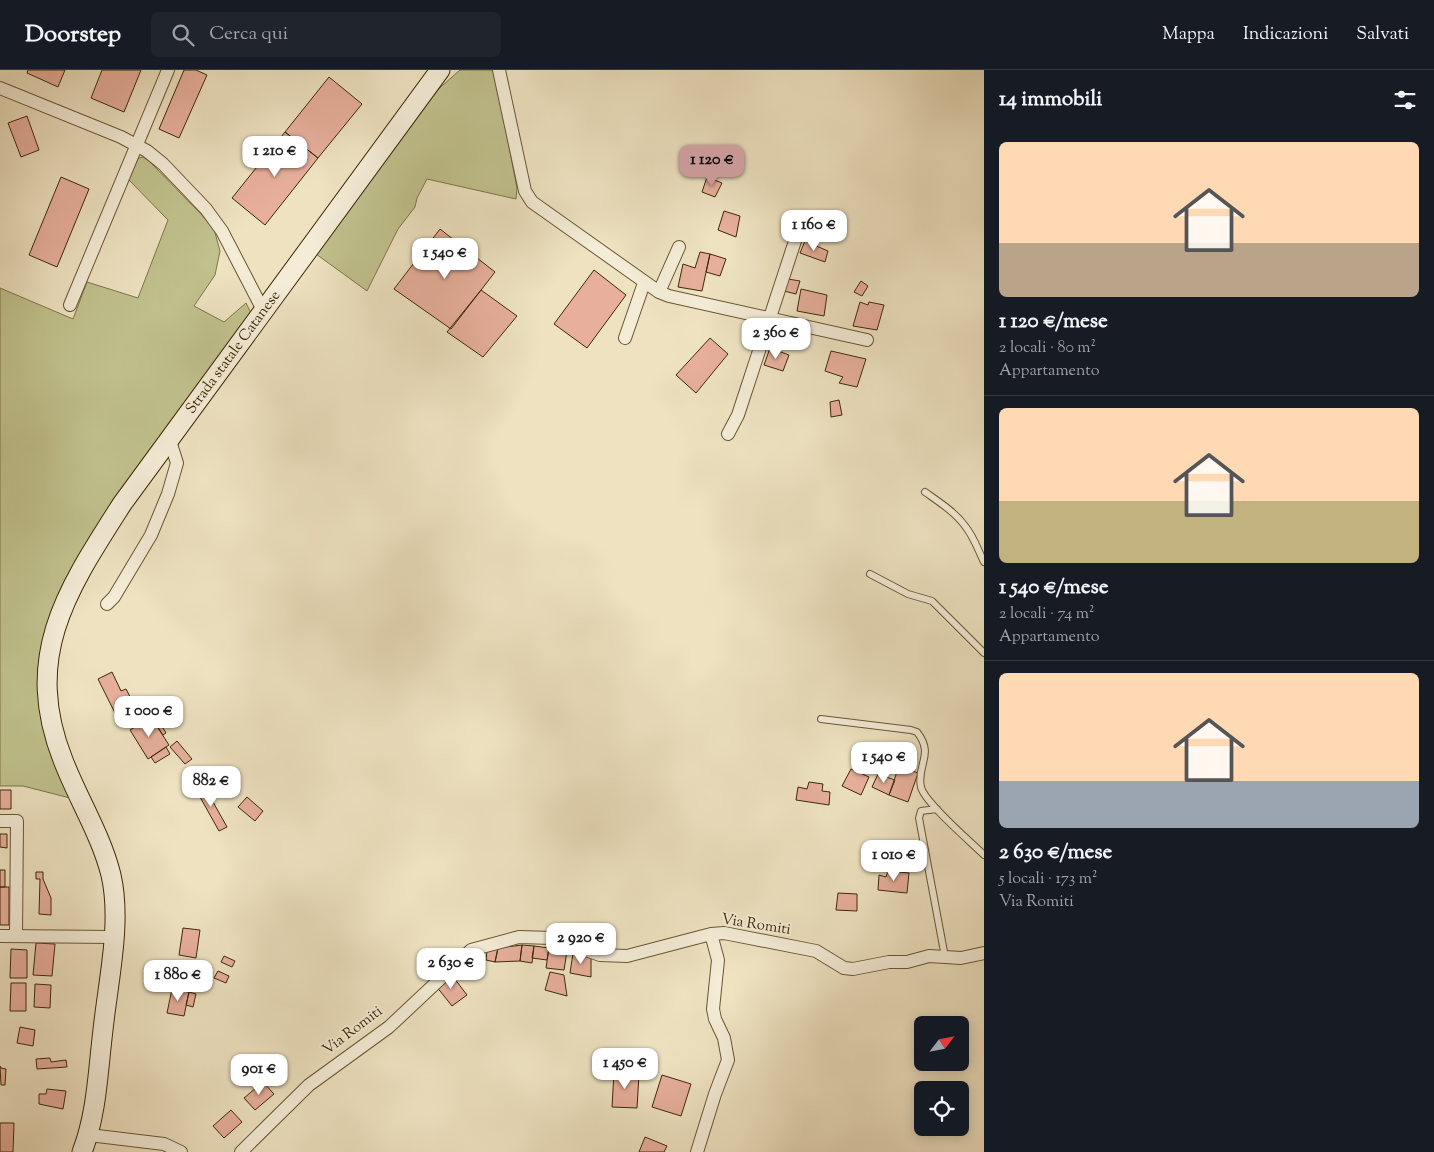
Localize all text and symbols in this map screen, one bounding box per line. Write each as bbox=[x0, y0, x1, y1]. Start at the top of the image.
search box bbox=[151, 12, 501, 57]
text: Doorstep bbox=[25, 18, 121, 52]
icon: search bbox=[169, 21, 197, 49]
text: Cerca qui bbox=[209, 21, 288, 48]
text: Mappa bbox=[1162, 22, 1215, 48]
text: Indicazioni bbox=[1243, 22, 1328, 48]
text: Salvati bbox=[1356, 22, 1409, 48]
text: 14 immobili bbox=[999, 85, 1102, 115]
icon: filters bbox=[1391, 86, 1419, 114]
pin: 1 210 € bbox=[229, 136, 321, 178]
text: 1 210 € bbox=[253, 140, 297, 163]
pin: 1 120 € bbox=[666, 144, 758, 187]
text: 1 120 € bbox=[690, 149, 734, 172]
icon: home bbox=[1164, 175, 1254, 265]
pin: 1 160 € bbox=[768, 210, 860, 252]
text: 1 160 € bbox=[792, 214, 836, 237]
pin: 1 540 € bbox=[399, 238, 491, 280]
text: 1 540 € bbox=[423, 242, 467, 265]
street label: Strada statale Catanese bbox=[181, 286, 286, 418]
text: 1 120 €/mese bbox=[999, 307, 1108, 337]
pin: 2 360 € bbox=[730, 318, 822, 360]
text: 2 360 € bbox=[753, 322, 799, 345]
text: 2 locali · 80 m² bbox=[999, 337, 1096, 360]
text: Appartamento bbox=[999, 360, 1099, 383]
icon: home bbox=[1164, 440, 1254, 530]
text: 1 540 €/mese bbox=[999, 573, 1109, 603]
text: 2 locali · 74 m² bbox=[999, 603, 1094, 626]
text: Appartamento bbox=[999, 626, 1099, 649]
pin: 1 000 € bbox=[103, 696, 195, 738]
text: 1 000 € bbox=[125, 700, 173, 723]
icon: home bbox=[1164, 705, 1254, 795]
pin: 1 540 € bbox=[838, 742, 930, 784]
text: 1 540 € bbox=[862, 746, 906, 769]
pin: 882 € bbox=[176, 766, 246, 808]
text: 882 € bbox=[193, 770, 229, 793]
text: 2 630 €/mese bbox=[999, 838, 1112, 868]
pin: 1 010 € bbox=[848, 840, 940, 882]
text: 1 010 € bbox=[872, 844, 916, 867]
text: 5 locali · 173 m² bbox=[999, 868, 1097, 891]
text: Via Romiti bbox=[999, 891, 1074, 914]
street label: Via Romiti bbox=[720, 909, 792, 941]
pin: 2 920 € bbox=[535, 922, 627, 965]
text: 2 920 € bbox=[557, 927, 605, 950]
pin: 2 630 € bbox=[405, 948, 497, 990]
text: 2 630 € bbox=[428, 952, 474, 975]
pin: 1 880 € bbox=[132, 960, 224, 1002]
text: 1 880 € bbox=[155, 964, 201, 987]
street label: Via Romiti bbox=[319, 1002, 387, 1060]
north arrow bbox=[914, 1016, 969, 1071]
map controls bbox=[914, 1016, 969, 1136]
pin: 1 450 € bbox=[579, 1048, 671, 1090]
text: 1 450 € bbox=[603, 1052, 647, 1075]
pin: 901 € bbox=[224, 1054, 294, 1096]
text: 901 € bbox=[242, 1058, 276, 1081]
button: locate bbox=[914, 1081, 969, 1136]

